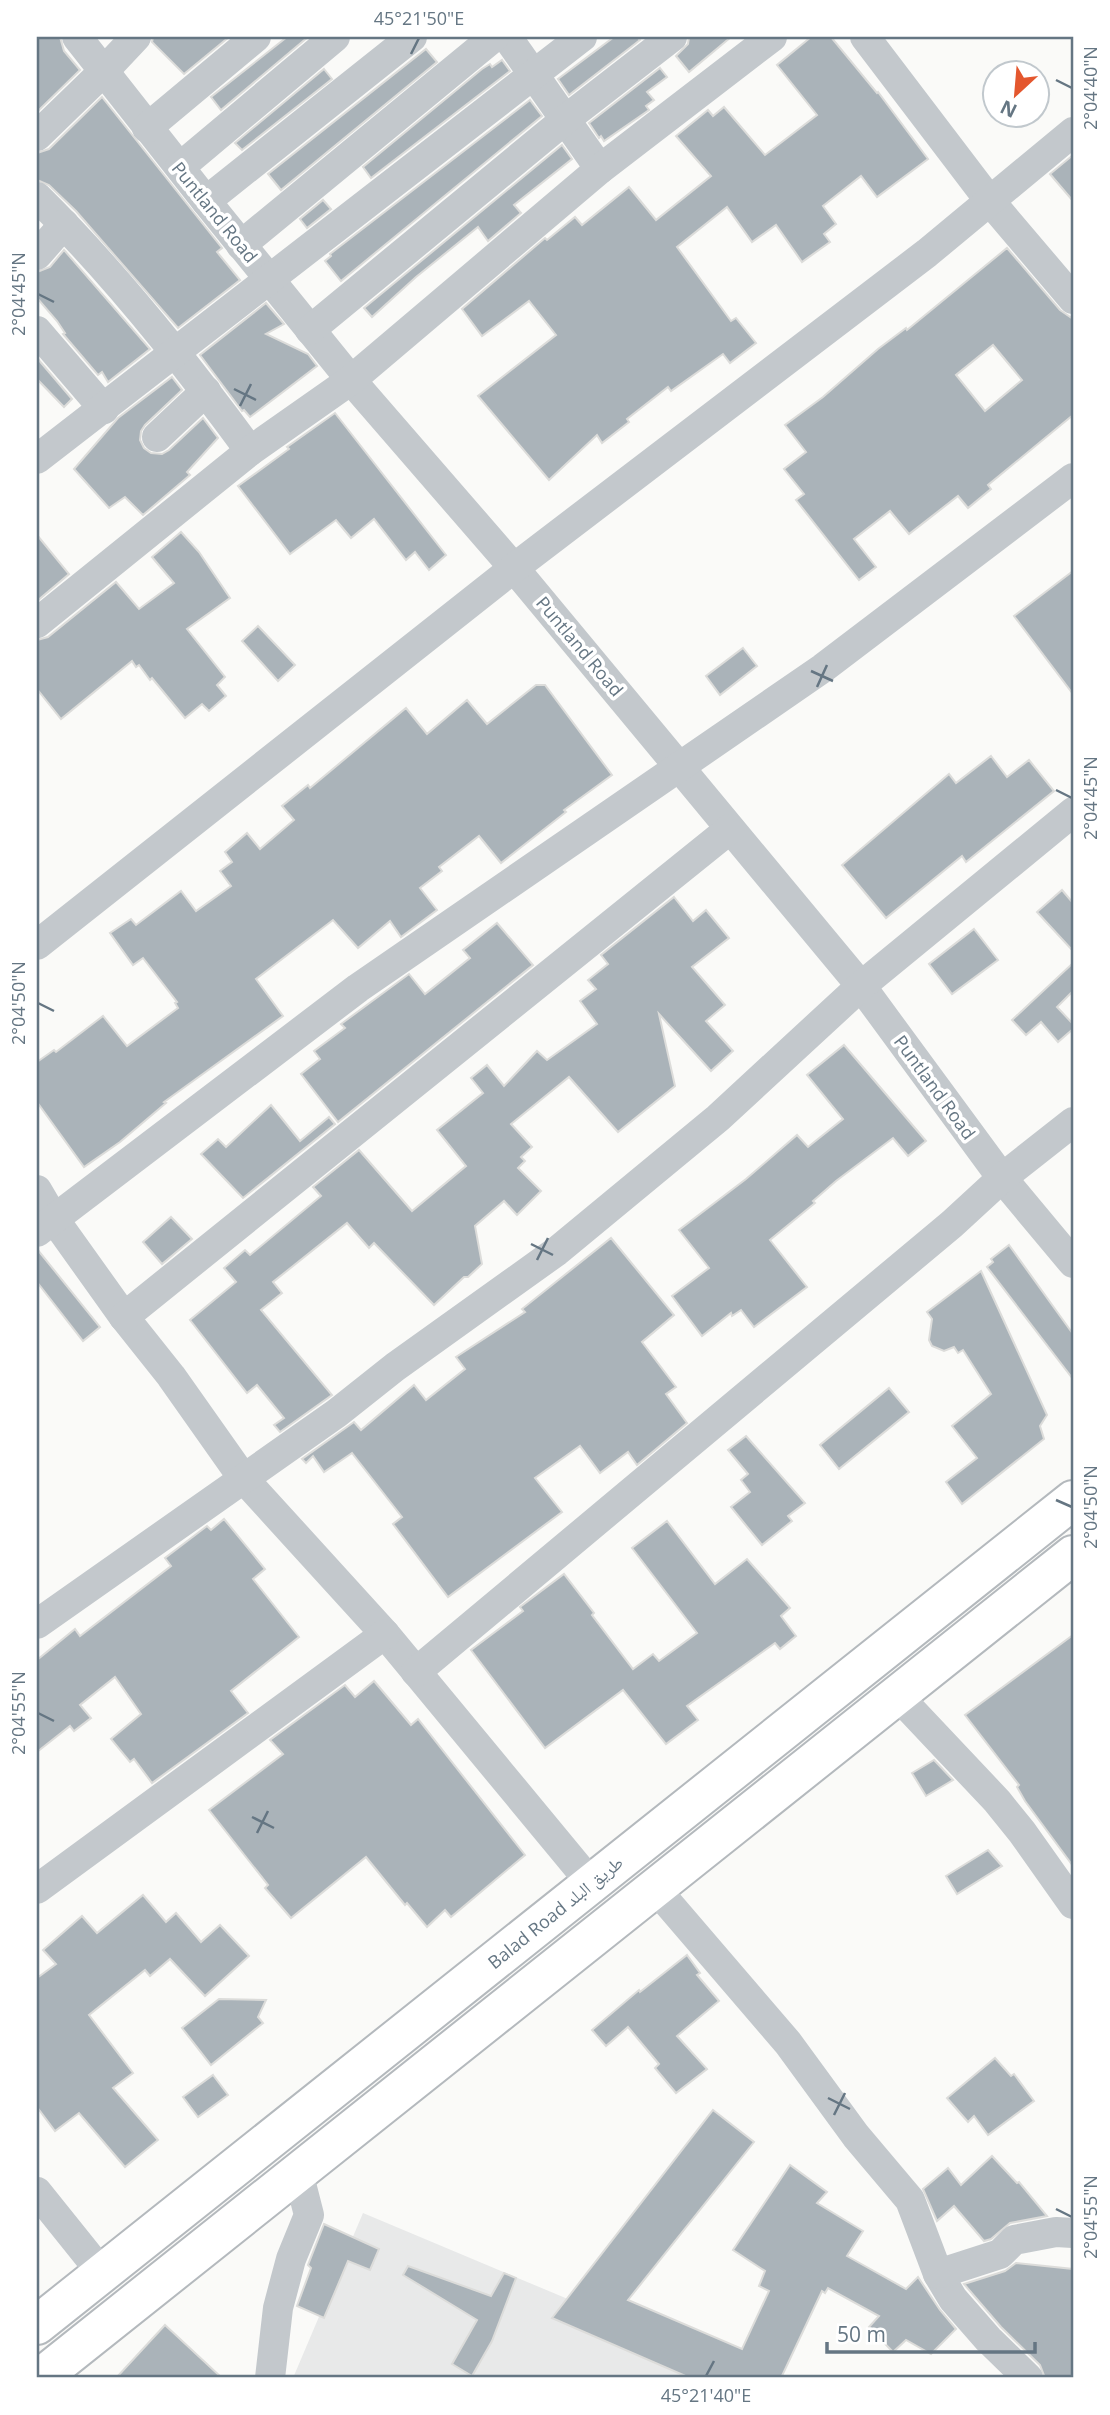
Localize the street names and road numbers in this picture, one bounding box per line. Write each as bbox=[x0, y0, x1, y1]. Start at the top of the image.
street label: Puntland Road bbox=[167, 156, 263, 268]
street label: Puntland Road bbox=[531, 591, 629, 701]
street label: Puntland Road bbox=[889, 1030, 981, 1144]
street label: Balad Road طريق البلد bbox=[482, 1850, 628, 1974]

